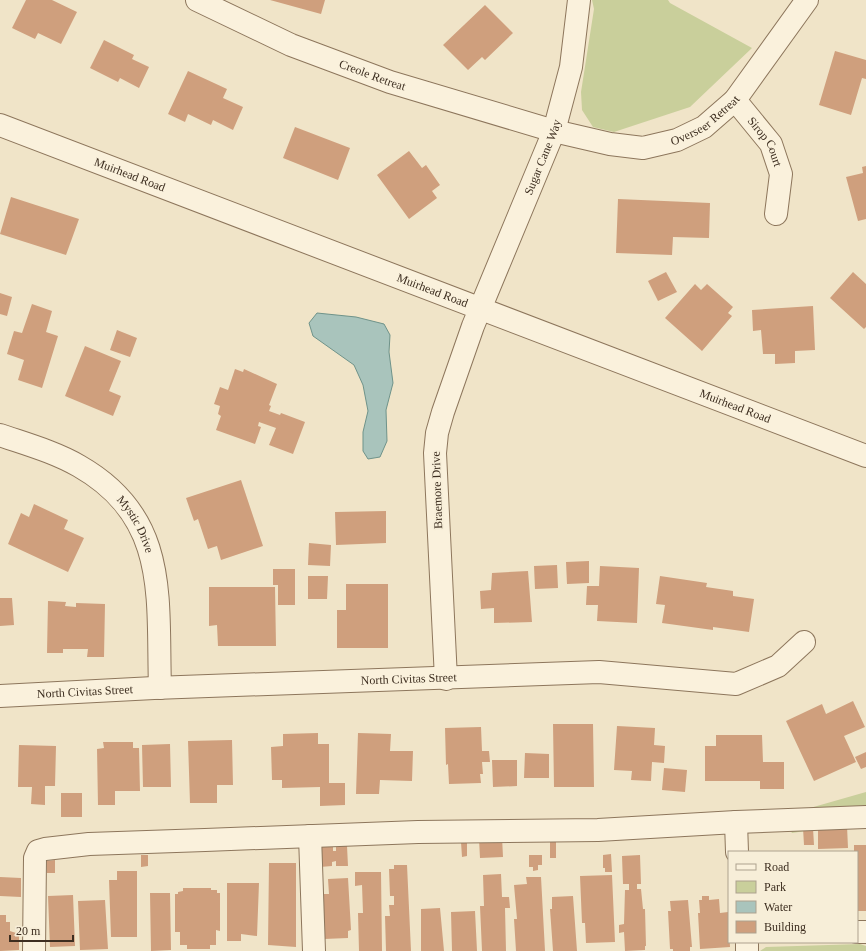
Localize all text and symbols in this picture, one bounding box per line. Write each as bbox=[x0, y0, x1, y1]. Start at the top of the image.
street label: Creole Retreat bbox=[337, 57, 408, 93]
street label: Overseer Retreat bbox=[669, 92, 743, 148]
street label: Sirop Court bbox=[745, 114, 785, 169]
street label: Sugar Cane Way bbox=[521, 118, 564, 197]
street label: Muirhead Road bbox=[92, 155, 167, 195]
street label: Muirhead Road bbox=[395, 270, 470, 310]
street label: Muirhead Road bbox=[698, 386, 773, 426]
street label: Braemore Drive bbox=[429, 451, 445, 529]
street label: Mystic Drive bbox=[114, 493, 157, 555]
street label: North Civitas Street bbox=[360, 670, 458, 688]
street label: North Civitas Street bbox=[37, 682, 134, 701]
legend bbox=[728, 851, 858, 943]
text: Road bbox=[764, 860, 789, 874]
text: Park bbox=[764, 880, 786, 894]
text: Water bbox=[764, 900, 792, 914]
scale bar bbox=[10, 917, 73, 943]
text: Building bbox=[764, 920, 806, 934]
text: 20 m bbox=[16, 924, 41, 938]

